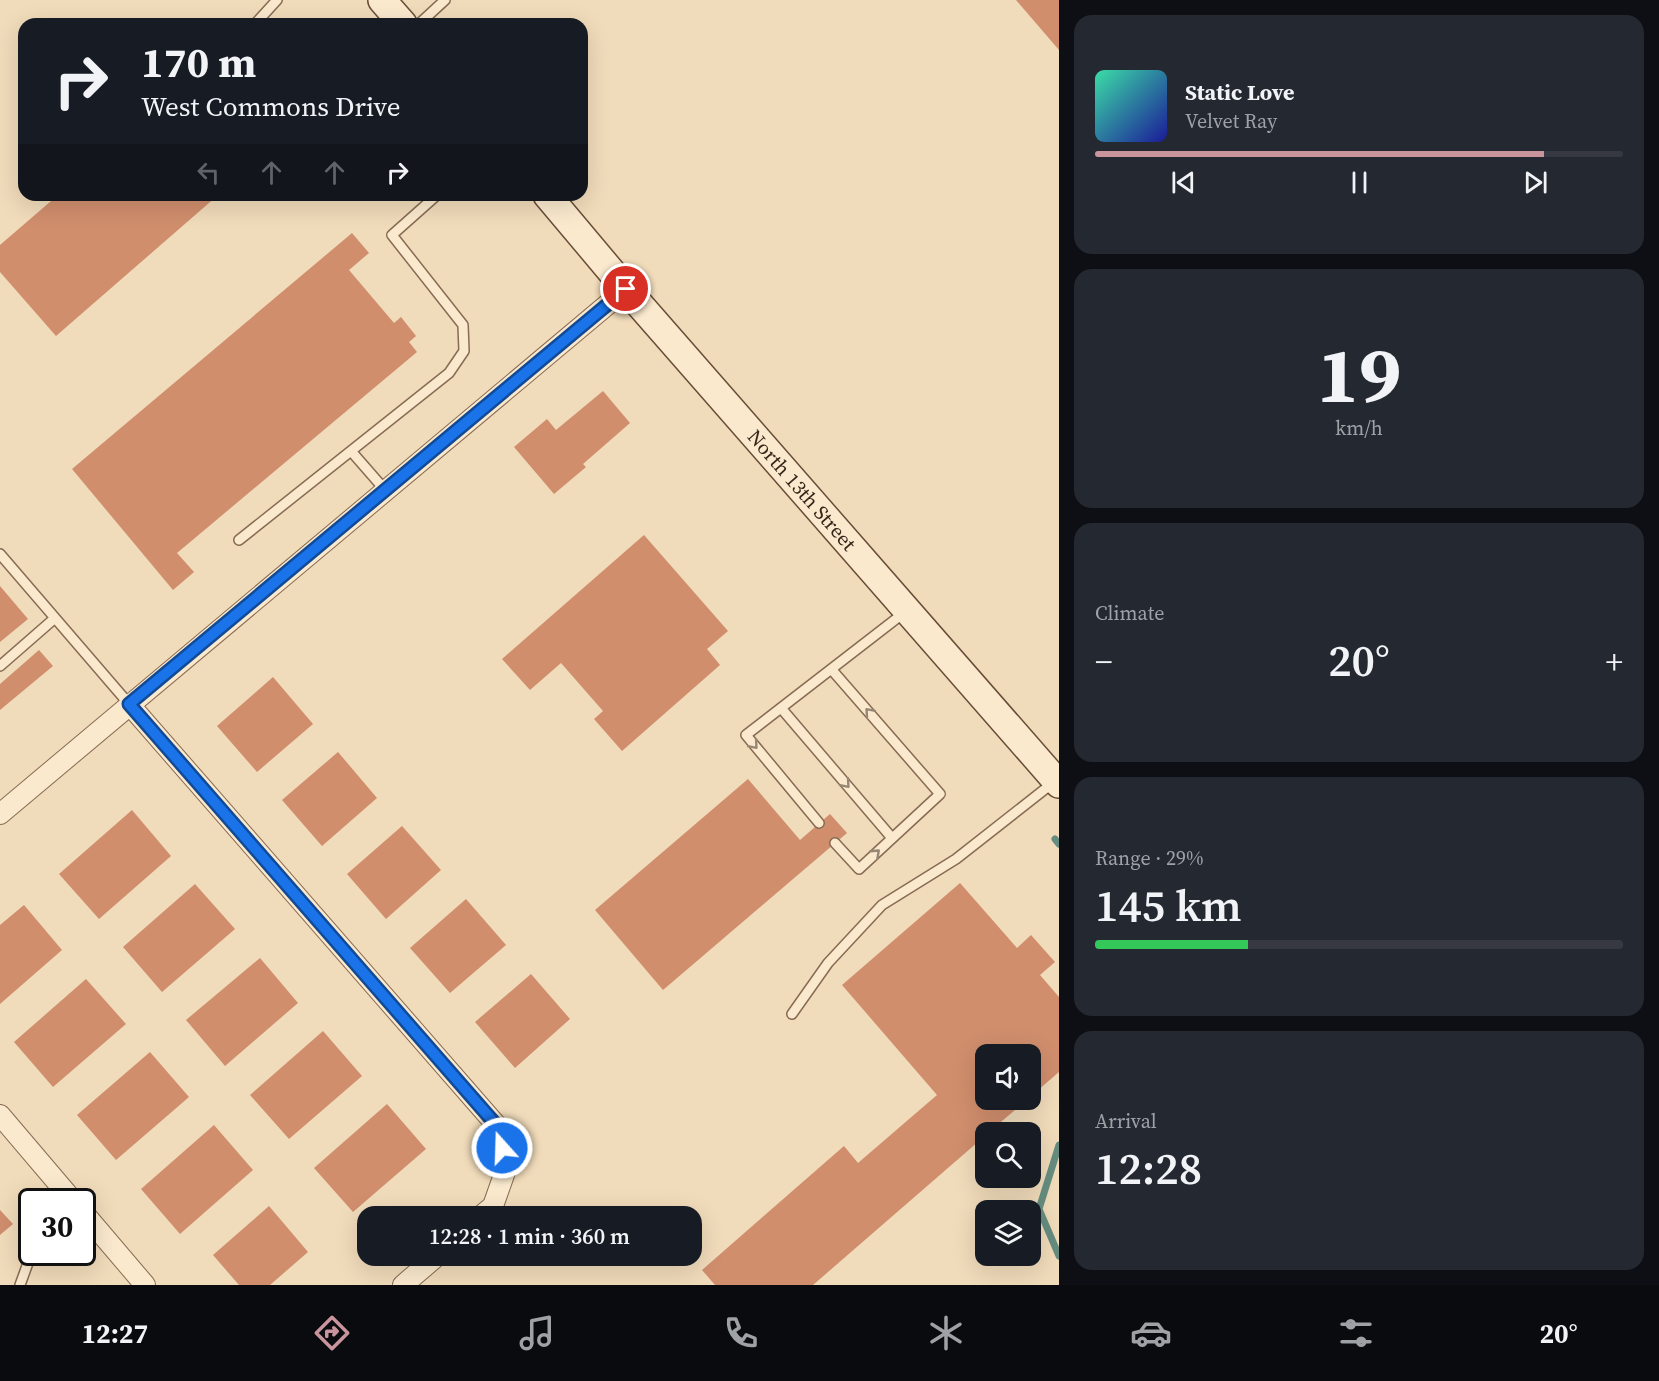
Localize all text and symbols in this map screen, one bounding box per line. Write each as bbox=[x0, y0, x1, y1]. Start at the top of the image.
text: 170 m bbox=[141, 33, 256, 91]
icon: right bbox=[42, 42, 120, 120]
text: Static Love bbox=[1185, 77, 1295, 107]
text: West Commons Drive bbox=[141, 88, 400, 125]
text: Velvet Ray bbox=[1185, 107, 1277, 135]
icon: left bbox=[192, 156, 225, 189]
icon: ahead bbox=[255, 156, 288, 189]
icon: ahead bbox=[318, 156, 351, 189]
icon: right bbox=[381, 156, 414, 189]
icon: previous bbox=[1167, 166, 1200, 199]
icon: pause bbox=[1343, 166, 1376, 199]
icon: next bbox=[1519, 166, 1552, 199]
pin bbox=[600, 263, 651, 314]
icon: arrive bbox=[609, 272, 642, 305]
text: 19 bbox=[1317, 321, 1401, 428]
text: km/h bbox=[1335, 414, 1383, 442]
street label: North 13th Street bbox=[741, 424, 863, 557]
text: Climate bbox=[1095, 599, 1164, 627]
text: 20° bbox=[1328, 629, 1390, 691]
text: − bbox=[1095, 639, 1113, 684]
text: + bbox=[1606, 639, 1623, 684]
one-way arrow bbox=[865, 708, 876, 719]
one-way arrow bbox=[747, 738, 758, 749]
one-way arrow bbox=[839, 778, 850, 788]
text: Range · 29% bbox=[1095, 844, 1204, 872]
one-way arrow bbox=[869, 849, 880, 860]
text: 145 km bbox=[1095, 874, 1242, 936]
map controls bbox=[975, 1044, 1041, 1266]
button: sound bbox=[975, 1044, 1041, 1110]
text: Arrival bbox=[1095, 1107, 1157, 1135]
position arrow bbox=[470, 1116, 534, 1180]
button: search bbox=[975, 1122, 1041, 1188]
text: 12:28 bbox=[1095, 1137, 1202, 1199]
speed limit sign: 30 bbox=[18, 1188, 96, 1266]
button: layers bbox=[975, 1200, 1041, 1266]
text: 12:28 · 1 min · 360 m bbox=[429, 1221, 630, 1251]
icon: directions bbox=[311, 1312, 353, 1354]
icon: music bbox=[516, 1312, 558, 1354]
icon: phone bbox=[720, 1312, 762, 1354]
icon: climate bbox=[925, 1312, 967, 1354]
icon: car bbox=[1130, 1312, 1172, 1354]
icon: filters bbox=[1335, 1312, 1377, 1354]
text: 12:27 bbox=[81, 1315, 148, 1352]
text: 20° bbox=[1539, 1315, 1578, 1352]

